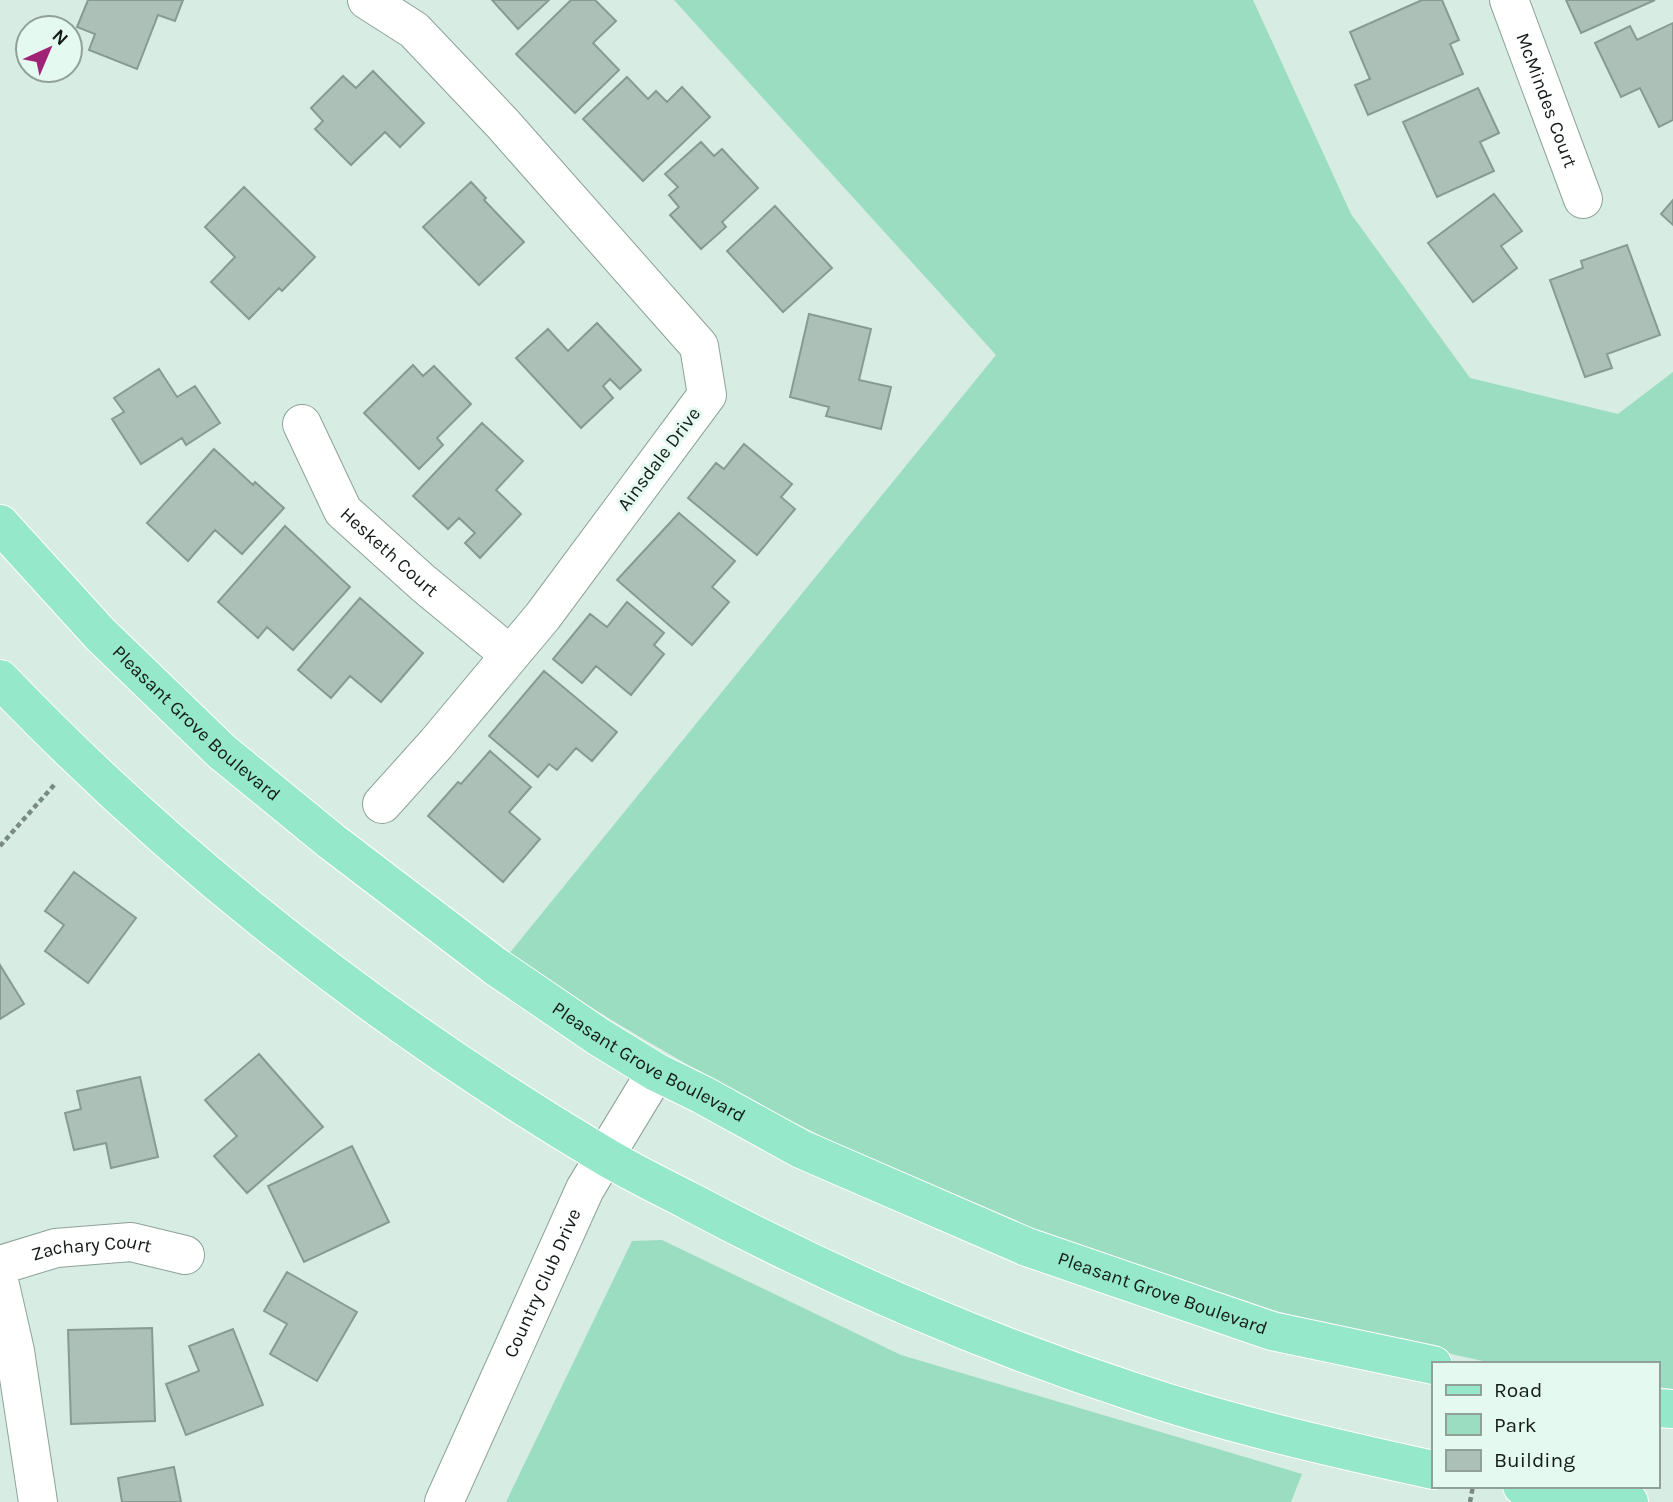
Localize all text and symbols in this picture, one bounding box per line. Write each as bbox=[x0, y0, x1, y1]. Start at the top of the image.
north arrow bbox=[14, 14, 84, 84]
text: N bbox=[48, 25, 73, 50]
street label: McMindes Court bbox=[1511, 30, 1581, 171]
street label: Ainsdale Drive bbox=[613, 403, 705, 515]
street label: Hesketh Court bbox=[336, 503, 442, 602]
street label: Pleasant Grove Boulevard bbox=[108, 641, 285, 806]
street label: Pleasant Grove Boulevard bbox=[548, 997, 749, 1127]
street label: Country Club Drive bbox=[499, 1205, 586, 1361]
street label: Zachary Court bbox=[29, 1230, 154, 1266]
street label: Pleasant Grove Boulevard bbox=[1055, 1247, 1270, 1340]
legend bbox=[1432, 1362, 1659, 1488]
text: Road bbox=[1494, 1378, 1542, 1402]
text: Park bbox=[1494, 1413, 1537, 1437]
text: Building bbox=[1494, 1448, 1575, 1472]

